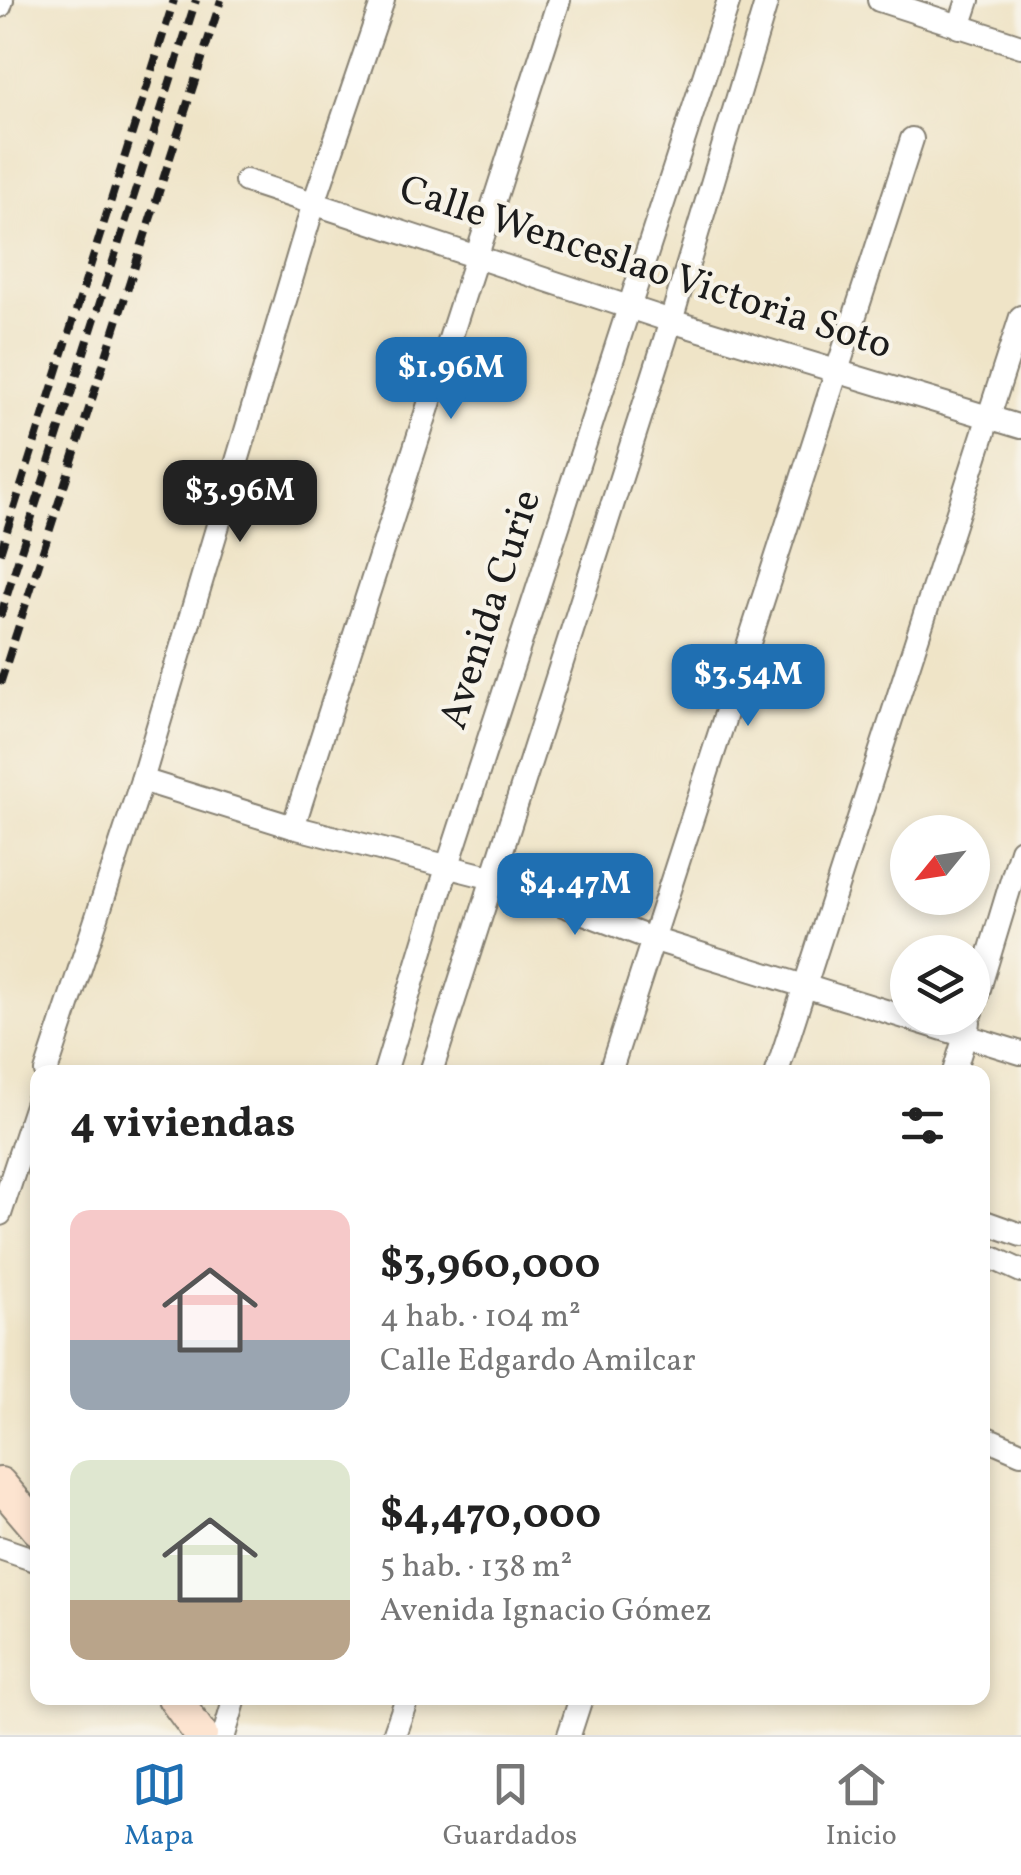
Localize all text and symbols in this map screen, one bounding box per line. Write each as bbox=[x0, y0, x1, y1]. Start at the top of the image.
street label: Calle Wenceslao Victoria Soto bbox=[392, 163, 898, 375]
pin: $1.96M bbox=[370, 337, 532, 422]
text: $1.96M bbox=[398, 347, 504, 391]
pin: $3.96M bbox=[159, 460, 321, 545]
text: $3.96M bbox=[185, 470, 295, 514]
street label: Avenida Curie bbox=[427, 483, 557, 737]
pin: $3.54M bbox=[667, 644, 829, 729]
text: $3.54M bbox=[694, 654, 802, 698]
north arrow bbox=[890, 815, 990, 915]
map controls bbox=[890, 815, 990, 1035]
pin: $4.47M bbox=[494, 853, 656, 938]
text: $4.47M bbox=[519, 863, 631, 907]
button: layers bbox=[890, 935, 990, 1035]
text: 4 viviendas bbox=[70, 1096, 295, 1155]
icon: filters bbox=[895, 1098, 950, 1153]
text: $3,960,000 bbox=[380, 1237, 600, 1296]
icon: home bbox=[150, 1250, 270, 1370]
text: 4 hab. · 104 m² bbox=[380, 1296, 581, 1340]
text: Calle Edgardo Amilcar bbox=[380, 1340, 696, 1384]
text: $4,470,000 bbox=[380, 1487, 601, 1546]
icon: home bbox=[150, 1500, 270, 1620]
text: 5 hab. · 138 m² bbox=[380, 1546, 572, 1590]
text: Avenida Ignacio Gómez bbox=[380, 1590, 712, 1634]
tab: Mapa bbox=[124, 1757, 194, 1856]
tab: Guardados bbox=[443, 1757, 577, 1856]
tab: Inicio bbox=[826, 1757, 897, 1856]

